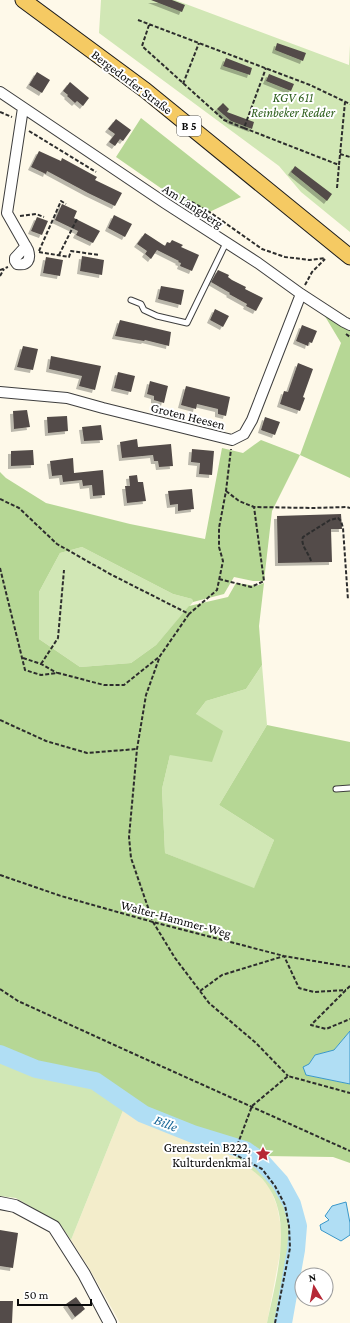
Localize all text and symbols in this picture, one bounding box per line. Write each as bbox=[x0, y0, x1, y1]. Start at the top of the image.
street label: Bergedorfer Straße bbox=[89, 47, 176, 117]
park label: KGV 611 Reinbeker Redder bbox=[251, 90, 335, 120]
road number: B 5 bbox=[177, 116, 201, 136]
street label: Am Langberg bbox=[160, 181, 227, 231]
street label: Groten Heesen bbox=[149, 400, 227, 432]
street label: Walter-Hammer-Weg bbox=[119, 897, 234, 941]
water label: Bille bbox=[152, 1111, 181, 1135]
place label: Grenzstein B222, Kulturdenkmal bbox=[164, 1140, 252, 1170]
place icon: Grenzstein B222, Kulturdenkmal bbox=[254, 1145, 272, 1163]
north arrow bbox=[294, 1267, 334, 1307]
text: N bbox=[308, 1271, 317, 1284]
scale bar bbox=[18, 1281, 91, 1307]
text: 50 m bbox=[24, 1288, 49, 1302]

